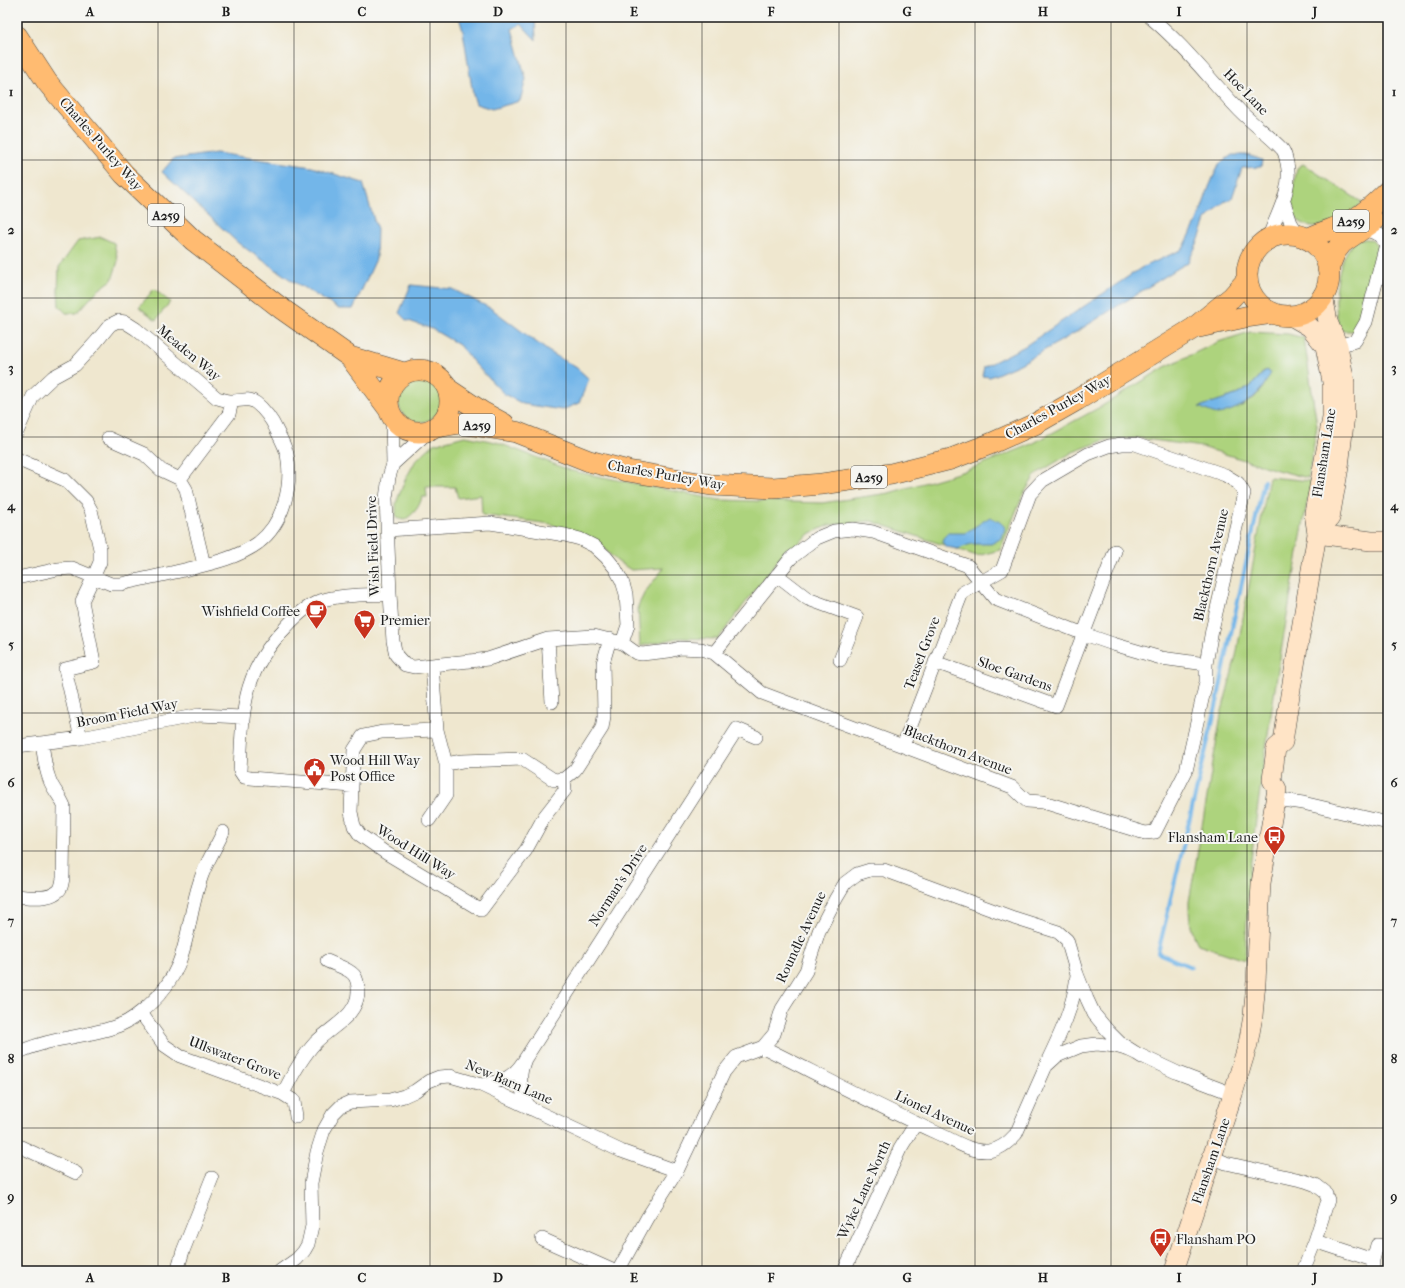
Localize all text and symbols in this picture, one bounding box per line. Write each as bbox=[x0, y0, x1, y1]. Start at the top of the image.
text: A bbox=[85, 4, 95, 19]
text: B bbox=[222, 4, 231, 19]
text: C bbox=[358, 4, 367, 19]
text: D bbox=[493, 4, 503, 19]
text: E bbox=[630, 4, 638, 19]
text: F bbox=[767, 4, 775, 19]
text: G bbox=[902, 4, 912, 19]
text: H bbox=[1038, 4, 1049, 19]
text: I bbox=[1176, 4, 1182, 19]
text: J bbox=[1311, 4, 1318, 20]
street label: Hoe Lane bbox=[1220, 65, 1272, 119]
text: 1 bbox=[9, 84, 14, 99]
text: 1 bbox=[1392, 84, 1397, 99]
street label: Charles Purley Way bbox=[56, 94, 147, 195]
road number: A259 bbox=[148, 204, 184, 226]
road number: A259 bbox=[1333, 210, 1369, 232]
text: 2 bbox=[8, 222, 15, 237]
text: 2 bbox=[1391, 222, 1398, 237]
street label: Meaden Way bbox=[154, 321, 225, 385]
text: 3 bbox=[8, 360, 14, 376]
text: 3 bbox=[1391, 360, 1397, 376]
street label: Charles Purley Way bbox=[1002, 371, 1114, 443]
street label: Flansham Lane bbox=[1309, 407, 1339, 499]
road number: A259 bbox=[459, 414, 495, 436]
street label: Charles Purley Way bbox=[606, 456, 726, 494]
road number: A259 bbox=[851, 466, 887, 488]
street label: Wish Field Drive bbox=[363, 495, 383, 598]
text: 4 bbox=[6, 498, 16, 514]
text: 4 bbox=[1389, 498, 1399, 514]
street label: Blackthorn Avenue bbox=[1190, 507, 1232, 623]
cafe icon: Wishfield Coffee bbox=[303, 598, 329, 631]
place label: Wishfield Coffee bbox=[201, 603, 300, 620]
supermarket icon: Premier bbox=[351, 607, 377, 640]
place label: Premier bbox=[380, 612, 430, 629]
street label: Teasel Grove bbox=[900, 614, 944, 692]
text: 5 bbox=[8, 637, 14, 652]
text: 5 bbox=[1391, 637, 1397, 652]
street label: Sloe Gardens bbox=[975, 653, 1055, 695]
street label: Broom Field Way bbox=[75, 695, 180, 731]
street label: Blackthorn Avenue bbox=[901, 721, 1015, 779]
place label: Wood Hill Way Post Office bbox=[329, 752, 421, 785]
public building icon: Wood Hill Way Post Office bbox=[302, 755, 328, 788]
text: 6 bbox=[7, 775, 15, 790]
text: 6 bbox=[1390, 775, 1398, 790]
street label: Wood Hill Way bbox=[372, 820, 459, 883]
bus stop icon: Flansham Lane bbox=[1261, 824, 1287, 857]
place label: Flansham Lane bbox=[1168, 829, 1258, 846]
street label: Norman's Drive bbox=[585, 841, 651, 929]
street label: Roundle Avenue bbox=[772, 888, 830, 986]
text: 7 bbox=[7, 913, 15, 928]
text: 7 bbox=[1390, 913, 1398, 928]
street label: Ullswater Grove bbox=[186, 1033, 284, 1083]
text: 8 bbox=[8, 1051, 15, 1066]
text: 8 bbox=[1391, 1051, 1398, 1066]
street label: New Barn Lane bbox=[463, 1056, 555, 1108]
street label: Lionel Avenue bbox=[892, 1087, 978, 1139]
street label: Flansham Lane bbox=[1188, 1116, 1234, 1206]
street label: Wyke Lane North bbox=[833, 1138, 894, 1243]
text: 9 bbox=[7, 1189, 15, 1205]
text: 9 bbox=[1390, 1189, 1398, 1205]
bus stop icon: Flansham PO bbox=[1147, 1226, 1173, 1259]
place label: Flansham PO bbox=[1176, 1231, 1256, 1248]
text: A bbox=[85, 1270, 95, 1285]
text: B bbox=[222, 1270, 231, 1285]
text: C bbox=[358, 1270, 367, 1285]
text: D bbox=[493, 1270, 503, 1285]
text: E bbox=[630, 1270, 638, 1285]
text: F bbox=[767, 1270, 775, 1285]
text: G bbox=[902, 1270, 912, 1285]
text: H bbox=[1038, 1270, 1049, 1285]
text: I bbox=[1176, 1270, 1182, 1285]
text: J bbox=[1311, 1270, 1318, 1286]

